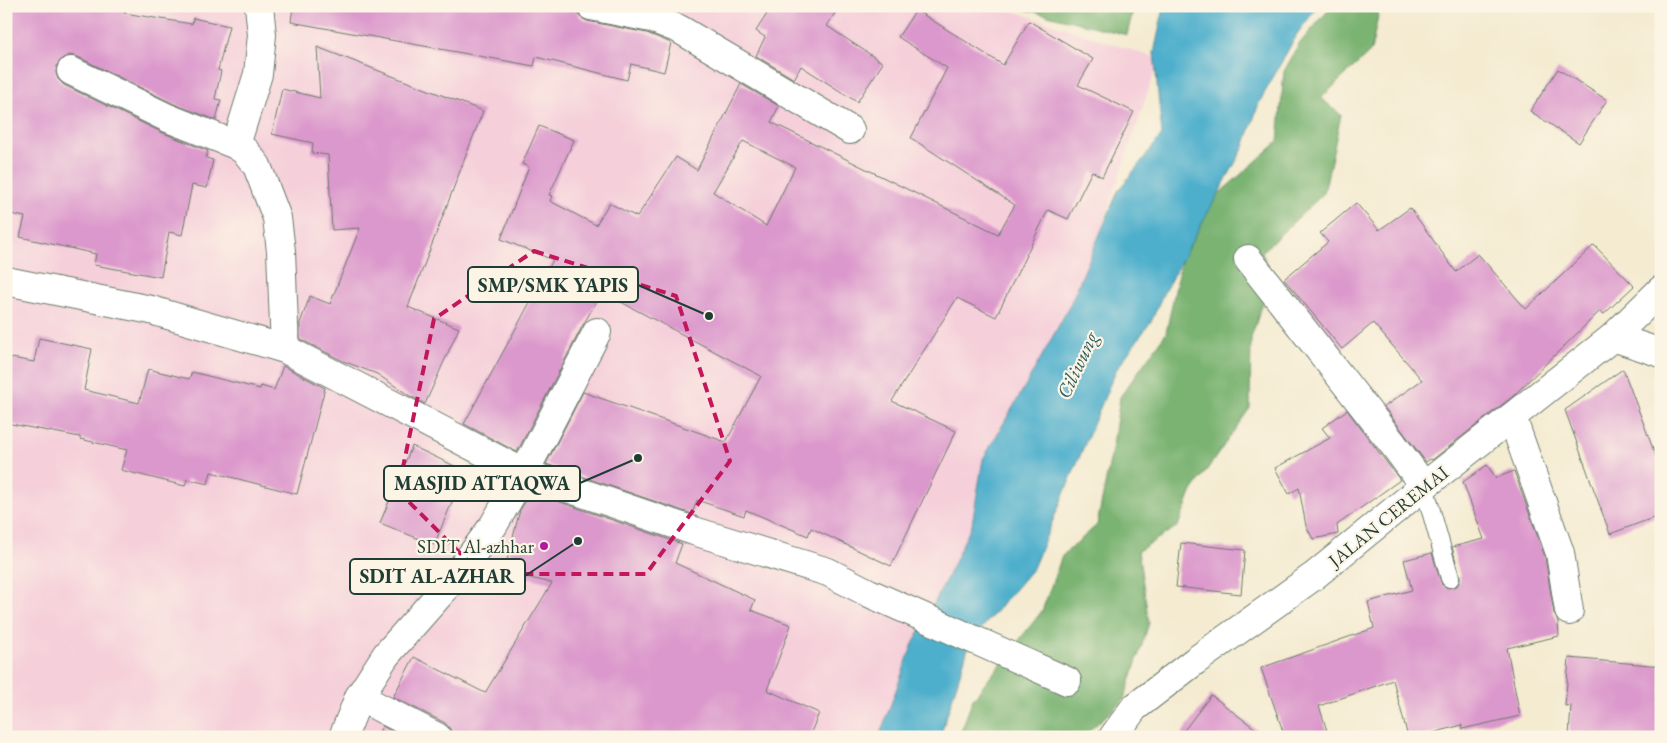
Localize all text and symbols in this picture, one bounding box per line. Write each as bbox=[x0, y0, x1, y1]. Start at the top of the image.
callout: SMP/SMK YAPIS bbox=[468, 267, 638, 302]
text: SMP/SMK YAPIS bbox=[478, 272, 628, 298]
water label: Ciliwung bbox=[1050, 327, 1104, 403]
street label: JALAN CEREMAI bbox=[1321, 460, 1454, 574]
callout: MASJID ATTAQWA bbox=[384, 466, 580, 501]
text: MASJID ATTAQWA bbox=[394, 470, 571, 496]
place label: SDIT Al-azhhar bbox=[417, 534, 535, 559]
marker: SDIT Al-azhhar bbox=[538, 540, 550, 552]
callout: SDIT AL-AZHAR bbox=[350, 559, 525, 594]
text: SDIT AL-AZHAR bbox=[359, 563, 515, 589]

